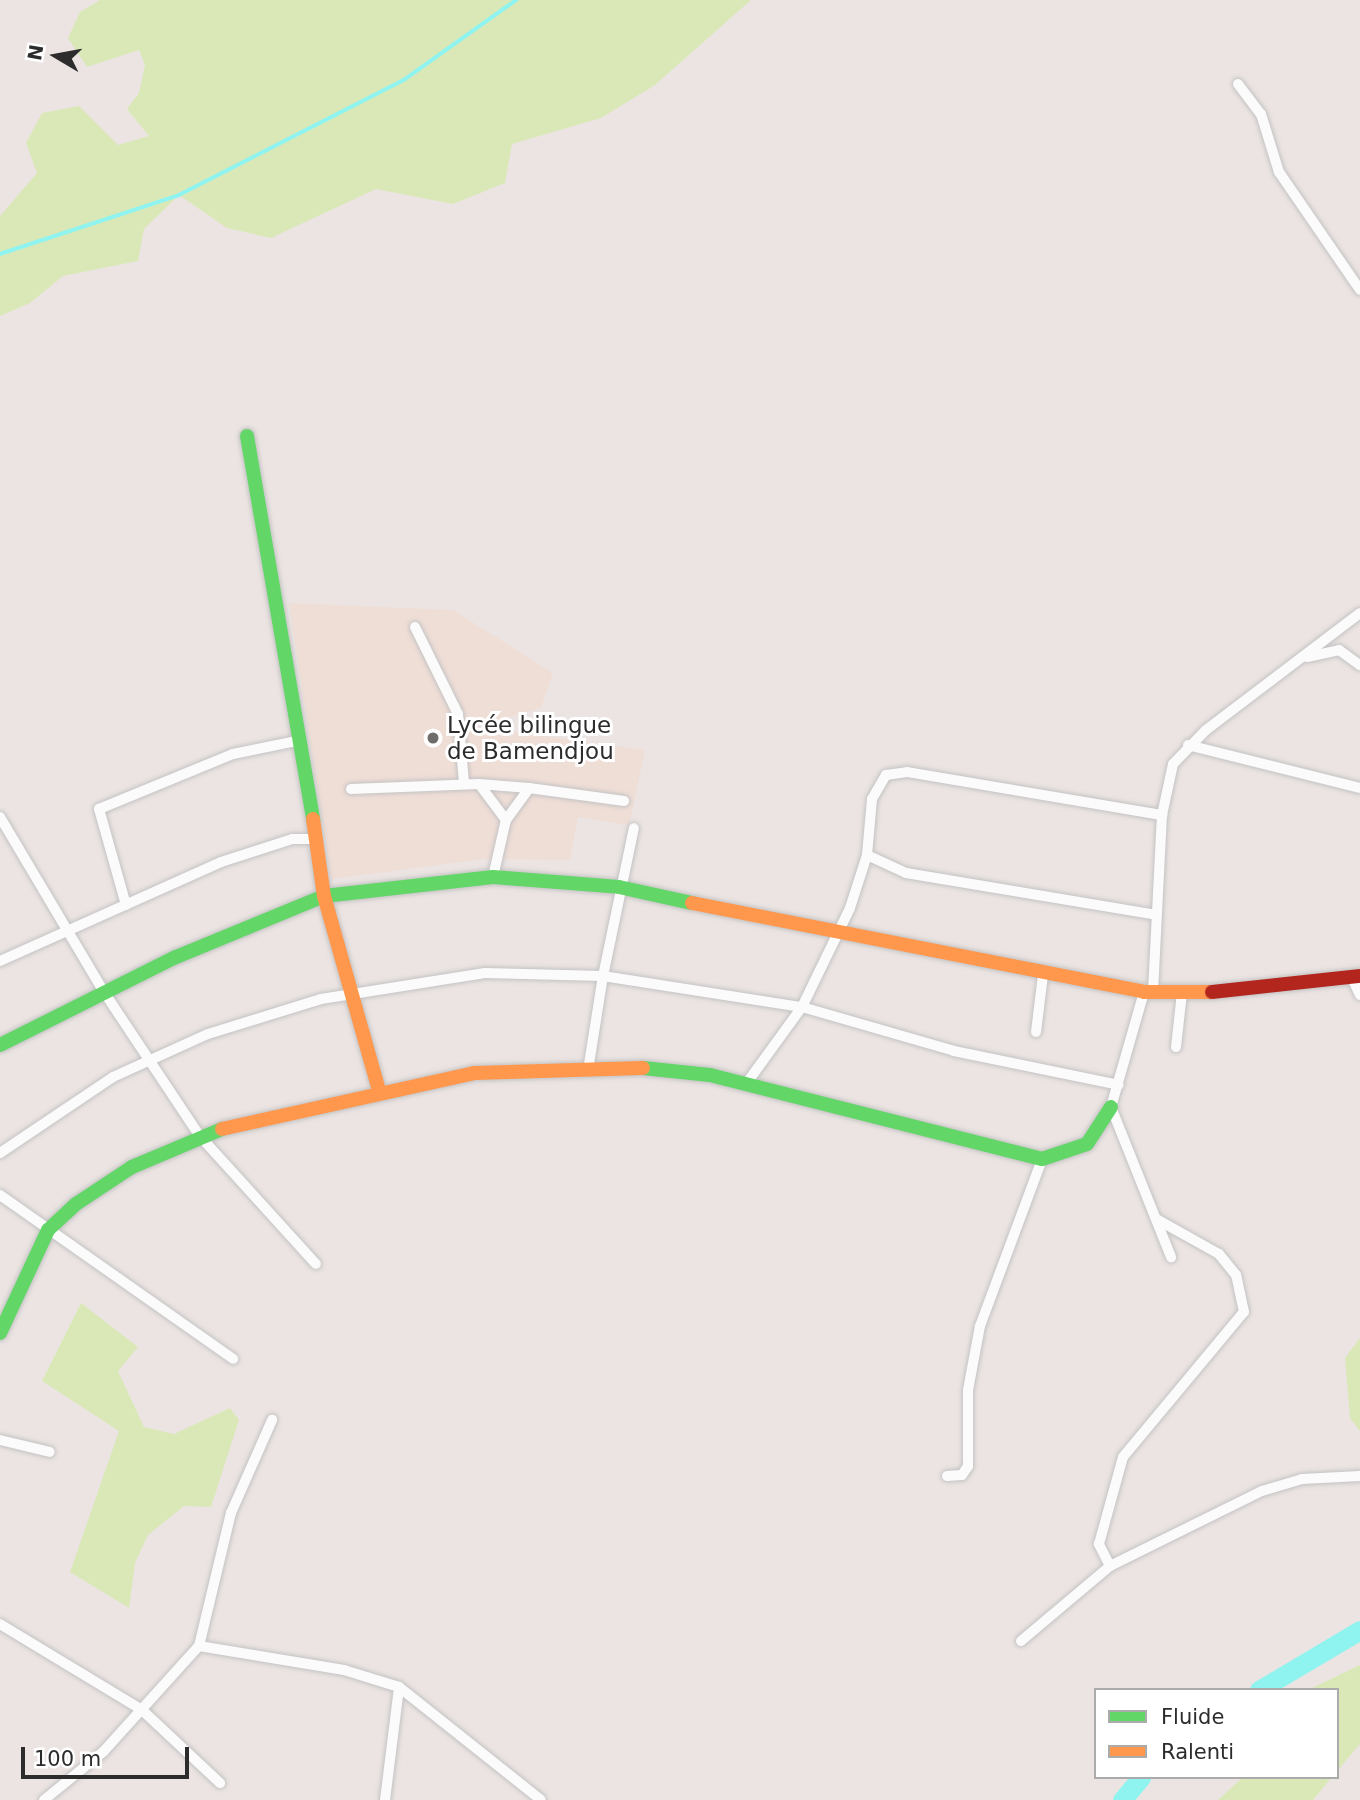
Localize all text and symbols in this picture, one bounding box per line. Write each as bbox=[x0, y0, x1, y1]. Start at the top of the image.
north arrow bbox=[21, 21, 91, 91]
text: N bbox=[23, 43, 48, 62]
place label: Lycée bilingue de Bamendjou bbox=[447, 711, 614, 765]
marker: Lycée bilingue de Bamendjou bbox=[425, 730, 441, 746]
legend bbox=[1094, 1688, 1339, 1779]
text: Fluide bbox=[1161, 1705, 1224, 1729]
scale bar bbox=[24, 1734, 192, 1778]
text: Ralenti bbox=[1161, 1740, 1234, 1764]
text: 100 m bbox=[34, 1747, 101, 1771]

